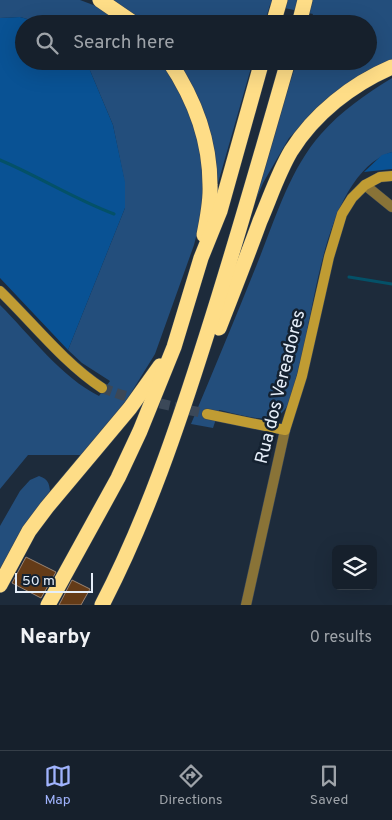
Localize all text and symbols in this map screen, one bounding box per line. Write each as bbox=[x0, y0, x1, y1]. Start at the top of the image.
search box bbox=[15, 15, 377, 70]
icon: search bbox=[33, 29, 61, 57]
text: Search here bbox=[73, 31, 175, 55]
street label: Rua dos Vereadores bbox=[251, 308, 311, 466]
map controls bbox=[332, 545, 377, 590]
button: layers bbox=[332, 545, 377, 590]
scale bar bbox=[15, 570, 92, 593]
text: 50 m bbox=[22, 573, 55, 590]
text: Nearby bbox=[20, 624, 91, 651]
text: 0 results bbox=[310, 628, 372, 648]
tab: Map bbox=[44, 762, 72, 809]
tab: Directions bbox=[159, 762, 223, 809]
tab: Saved bbox=[310, 762, 348, 809]

